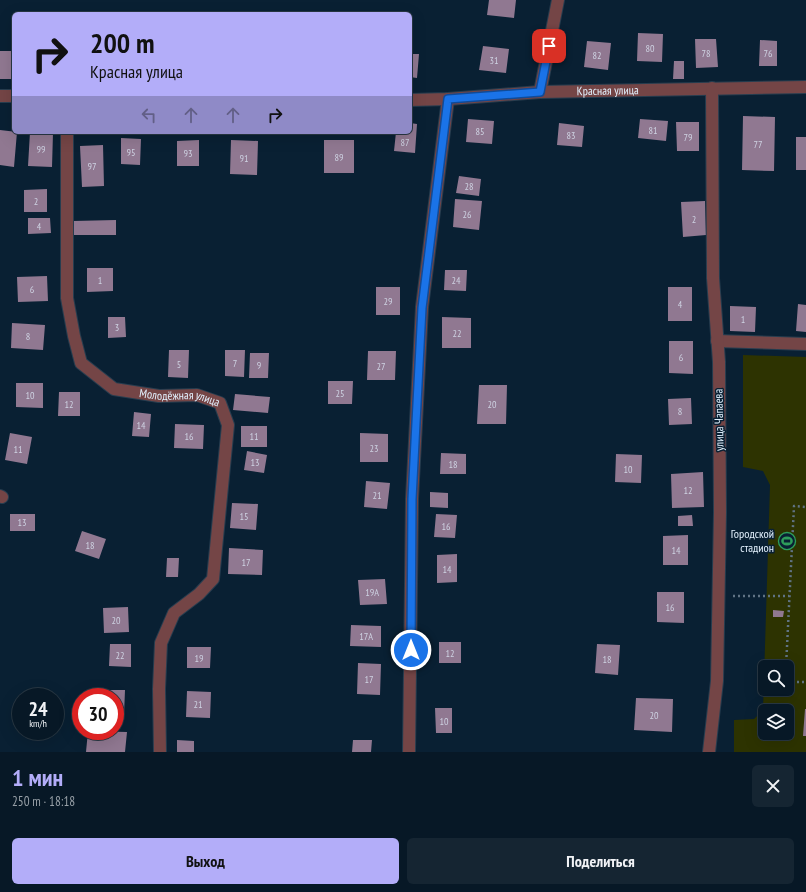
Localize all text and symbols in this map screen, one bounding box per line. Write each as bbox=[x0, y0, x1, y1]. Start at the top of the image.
text: 200 m bbox=[90, 24, 154, 61]
icon: right bbox=[24, 28, 76, 80]
pin bbox=[532, 29, 566, 63]
icon: arrive bbox=[538, 35, 560, 57]
house number: 80 bbox=[646, 42, 655, 55]
house number: 78 bbox=[702, 47, 711, 60]
house number: 76 bbox=[764, 47, 773, 60]
house number: 82 bbox=[593, 49, 602, 62]
house number: 31 bbox=[490, 54, 499, 67]
text: Красная улица bbox=[90, 60, 183, 83]
street label: Красная улица bbox=[577, 82, 639, 98]
icon: left bbox=[138, 104, 160, 126]
icon: ahead bbox=[180, 104, 202, 126]
icon: ahead bbox=[222, 104, 244, 126]
icon: right bbox=[264, 104, 286, 126]
house number: 81 bbox=[649, 124, 658, 137]
house number: 85 bbox=[476, 125, 485, 138]
house number: 83 bbox=[567, 129, 576, 142]
house number: 79 bbox=[684, 131, 693, 144]
house number: 87 bbox=[401, 136, 410, 149]
house number: 77 bbox=[754, 138, 763, 151]
house number: 99 bbox=[37, 143, 46, 156]
house number: 95 bbox=[127, 146, 136, 159]
house number: 93 bbox=[184, 147, 193, 160]
house number: 89 bbox=[335, 151, 344, 164]
house number: 91 bbox=[240, 152, 249, 165]
house number: 97 bbox=[88, 160, 97, 173]
house number: 28 bbox=[465, 180, 474, 193]
house number: 2 bbox=[34, 195, 38, 208]
house number: 26 bbox=[463, 208, 472, 221]
house number: 2 bbox=[692, 213, 696, 226]
house number: 4 bbox=[37, 220, 42, 233]
house number: 1 bbox=[98, 274, 102, 287]
house number: 24 bbox=[452, 274, 461, 287]
house number: 6 bbox=[30, 283, 35, 296]
house number: 29 bbox=[384, 295, 393, 308]
house number: 4 bbox=[678, 298, 683, 311]
house number: 1 bbox=[741, 313, 745, 326]
house number: 3 bbox=[115, 321, 119, 334]
house number: 22 bbox=[453, 327, 462, 340]
house number: 8 bbox=[26, 330, 30, 343]
house number: 6 bbox=[679, 351, 684, 364]
house number: 7 bbox=[233, 357, 237, 370]
house number: 5 bbox=[177, 358, 181, 371]
house number: 9 bbox=[257, 359, 261, 372]
house number: 27 bbox=[377, 360, 386, 373]
street label: Молодёжная улица bbox=[138, 385, 222, 409]
house number: 25 bbox=[336, 387, 345, 400]
house number: 10 bbox=[26, 389, 35, 402]
street label: улица Чапаева bbox=[710, 389, 727, 451]
house number: 12 bbox=[65, 398, 74, 411]
house number: 20 bbox=[488, 398, 497, 411]
house number: 8 bbox=[678, 405, 682, 418]
house number: 14 bbox=[137, 419, 146, 432]
house number: 16 bbox=[185, 430, 194, 443]
house number: 11 bbox=[250, 430, 259, 443]
house number: 23 bbox=[370, 442, 379, 455]
house number: 11 bbox=[14, 443, 23, 456]
house number: 13 bbox=[251, 456, 260, 469]
house number: 18 bbox=[449, 458, 458, 471]
house number: 10 bbox=[624, 463, 633, 476]
house number: 12 bbox=[684, 484, 693, 497]
house number: 21 bbox=[373, 489, 382, 502]
house number: 15 bbox=[240, 510, 249, 523]
house number: 13 bbox=[18, 516, 27, 529]
house number: 16 bbox=[442, 520, 451, 533]
place label: Городской стадион bbox=[731, 526, 774, 555]
sports icon: Городской стадион bbox=[777, 531, 797, 551]
house number: 18 bbox=[86, 539, 95, 552]
house number: 14 bbox=[672, 544, 681, 557]
house number: 17 bbox=[242, 556, 251, 569]
house number: 14 bbox=[443, 563, 452, 576]
house number: 19А bbox=[365, 586, 379, 599]
house number: 16 bbox=[666, 601, 675, 614]
house number: 20 bbox=[112, 614, 121, 627]
position arrow bbox=[390, 629, 432, 671]
house number: 17А bbox=[359, 630, 373, 643]
house number: 12 bbox=[446, 647, 455, 660]
house number: 22 bbox=[116, 649, 125, 662]
house number: 19 bbox=[195, 652, 204, 665]
house number: 18 bbox=[603, 653, 612, 666]
map controls bbox=[758, 660, 794, 740]
button: search bbox=[758, 660, 794, 696]
house number: 17 bbox=[365, 673, 374, 686]
speed limit sign: 30 bbox=[72, 688, 124, 740]
text: 24 bbox=[28, 696, 48, 722]
house number: 21 bbox=[194, 698, 203, 711]
button: layers bbox=[758, 704, 794, 740]
house number: 20 bbox=[650, 709, 659, 722]
house number: 10 bbox=[440, 715, 449, 728]
text: km/h bbox=[29, 717, 47, 730]
text: 1 мин bbox=[12, 762, 63, 793]
button: close bbox=[752, 765, 794, 807]
text: 250 m · 18:18 bbox=[12, 793, 75, 810]
button: Выход bbox=[12, 838, 399, 884]
button: Поделиться bbox=[407, 838, 794, 884]

